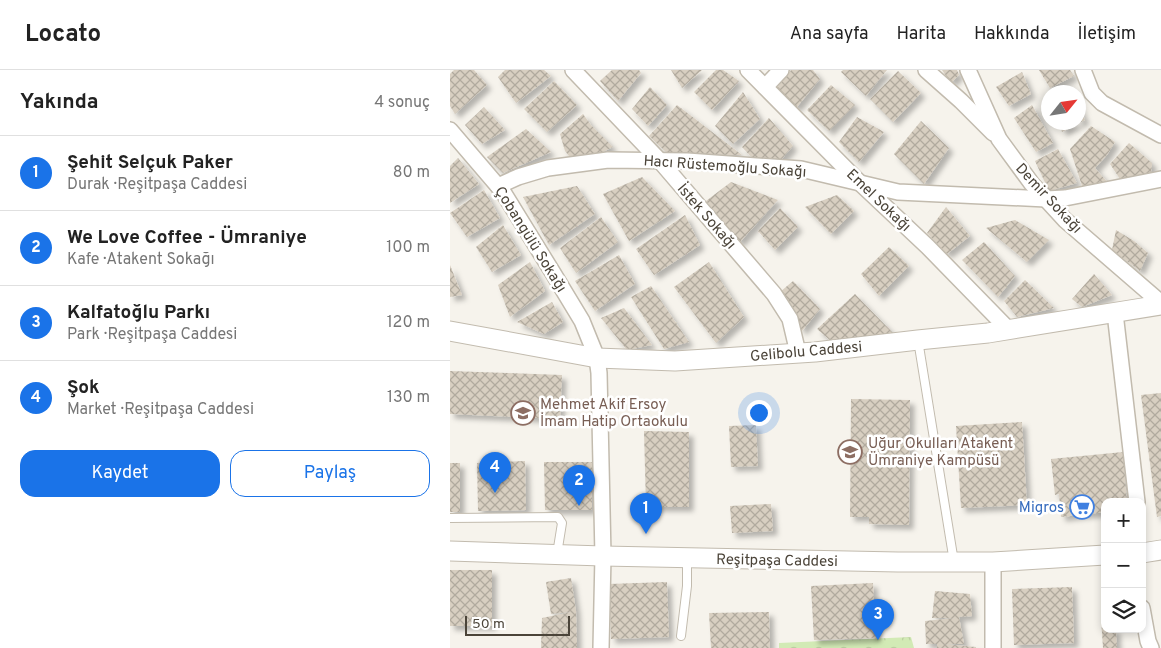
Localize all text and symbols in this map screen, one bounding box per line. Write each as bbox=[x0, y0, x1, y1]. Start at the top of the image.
text: Locato bbox=[25, 20, 101, 50]
text: Ana sayfa bbox=[790, 23, 869, 46]
text: Harita bbox=[897, 23, 946, 46]
text: Hakkında bbox=[974, 23, 1049, 46]
text: İletişim bbox=[1077, 23, 1136, 46]
north arrow bbox=[1041, 85, 1086, 130]
text: Yakında bbox=[20, 89, 99, 116]
text: 4 sonuç bbox=[374, 93, 430, 113]
text: Şehit Selçuk Paker bbox=[67, 151, 233, 175]
street label: Hacı Rüstemoğlu Sokağı bbox=[643, 152, 807, 183]
street label: Demir Sokağı bbox=[1010, 160, 1085, 238]
text: 1 bbox=[33, 163, 39, 183]
text: 80 m bbox=[393, 163, 430, 183]
street label: Emel Sokağı bbox=[842, 166, 914, 237]
text: Durak · Reşitpaşa Caddesi bbox=[67, 175, 247, 195]
street label: İstek Sokağı bbox=[672, 180, 740, 254]
street label: Çobangülü Sokağı bbox=[489, 183, 570, 296]
text: We Love Coffee - Ümraniye bbox=[67, 226, 307, 250]
text: 2 bbox=[31, 238, 41, 258]
text: 100 m bbox=[386, 238, 430, 258]
text: Kafe · Atakent Sokağı bbox=[67, 250, 215, 270]
text: Kalfatoğlu Parkı bbox=[67, 301, 210, 325]
text: 3 bbox=[31, 313, 41, 333]
text: 120 m bbox=[387, 313, 430, 333]
text: Park · Reşitpaşa Caddesi bbox=[67, 325, 237, 345]
street label: Gelibolu Caddesi bbox=[749, 338, 863, 367]
text: Şok bbox=[67, 376, 100, 400]
text: 4 bbox=[31, 388, 41, 408]
text: 130 m bbox=[387, 388, 430, 408]
place label: Mehmet Akif Ersoy İmam Hatip Ortaokulu bbox=[540, 396, 688, 432]
text: Market · Reşitpaşa Caddesi bbox=[67, 400, 254, 420]
school or university icon: Mehmet Akif Ersoy İmam Hatip Ortaokulu bbox=[510, 400, 536, 426]
your location bbox=[746, 400, 772, 426]
place label: Uğur Okulları Atakent Ümraniye Kampüsü bbox=[868, 435, 1013, 471]
school or university icon: Uğur Okulları Atakent Ümraniye Kampüsü bbox=[837, 439, 863, 465]
button: Kaydet bbox=[20, 450, 220, 497]
button: Paylaş bbox=[230, 450, 430, 497]
pin: 4 bbox=[479, 452, 511, 493]
pin: 2 bbox=[563, 465, 595, 506]
pin: 1 bbox=[630, 493, 662, 534]
supermarket icon: Migros bbox=[1069, 494, 1095, 520]
map controls bbox=[1101, 498, 1146, 633]
button: + bbox=[1101, 498, 1146, 543]
place label: Migros bbox=[1019, 499, 1064, 518]
button: − bbox=[1101, 543, 1146, 588]
street label: Reşitpaşa Caddesi bbox=[716, 551, 838, 572]
button: layers bbox=[1101, 588, 1146, 633]
pin: 3 bbox=[862, 599, 894, 640]
scale bar bbox=[465, 613, 570, 636]
text: 50 m bbox=[472, 616, 505, 633]

